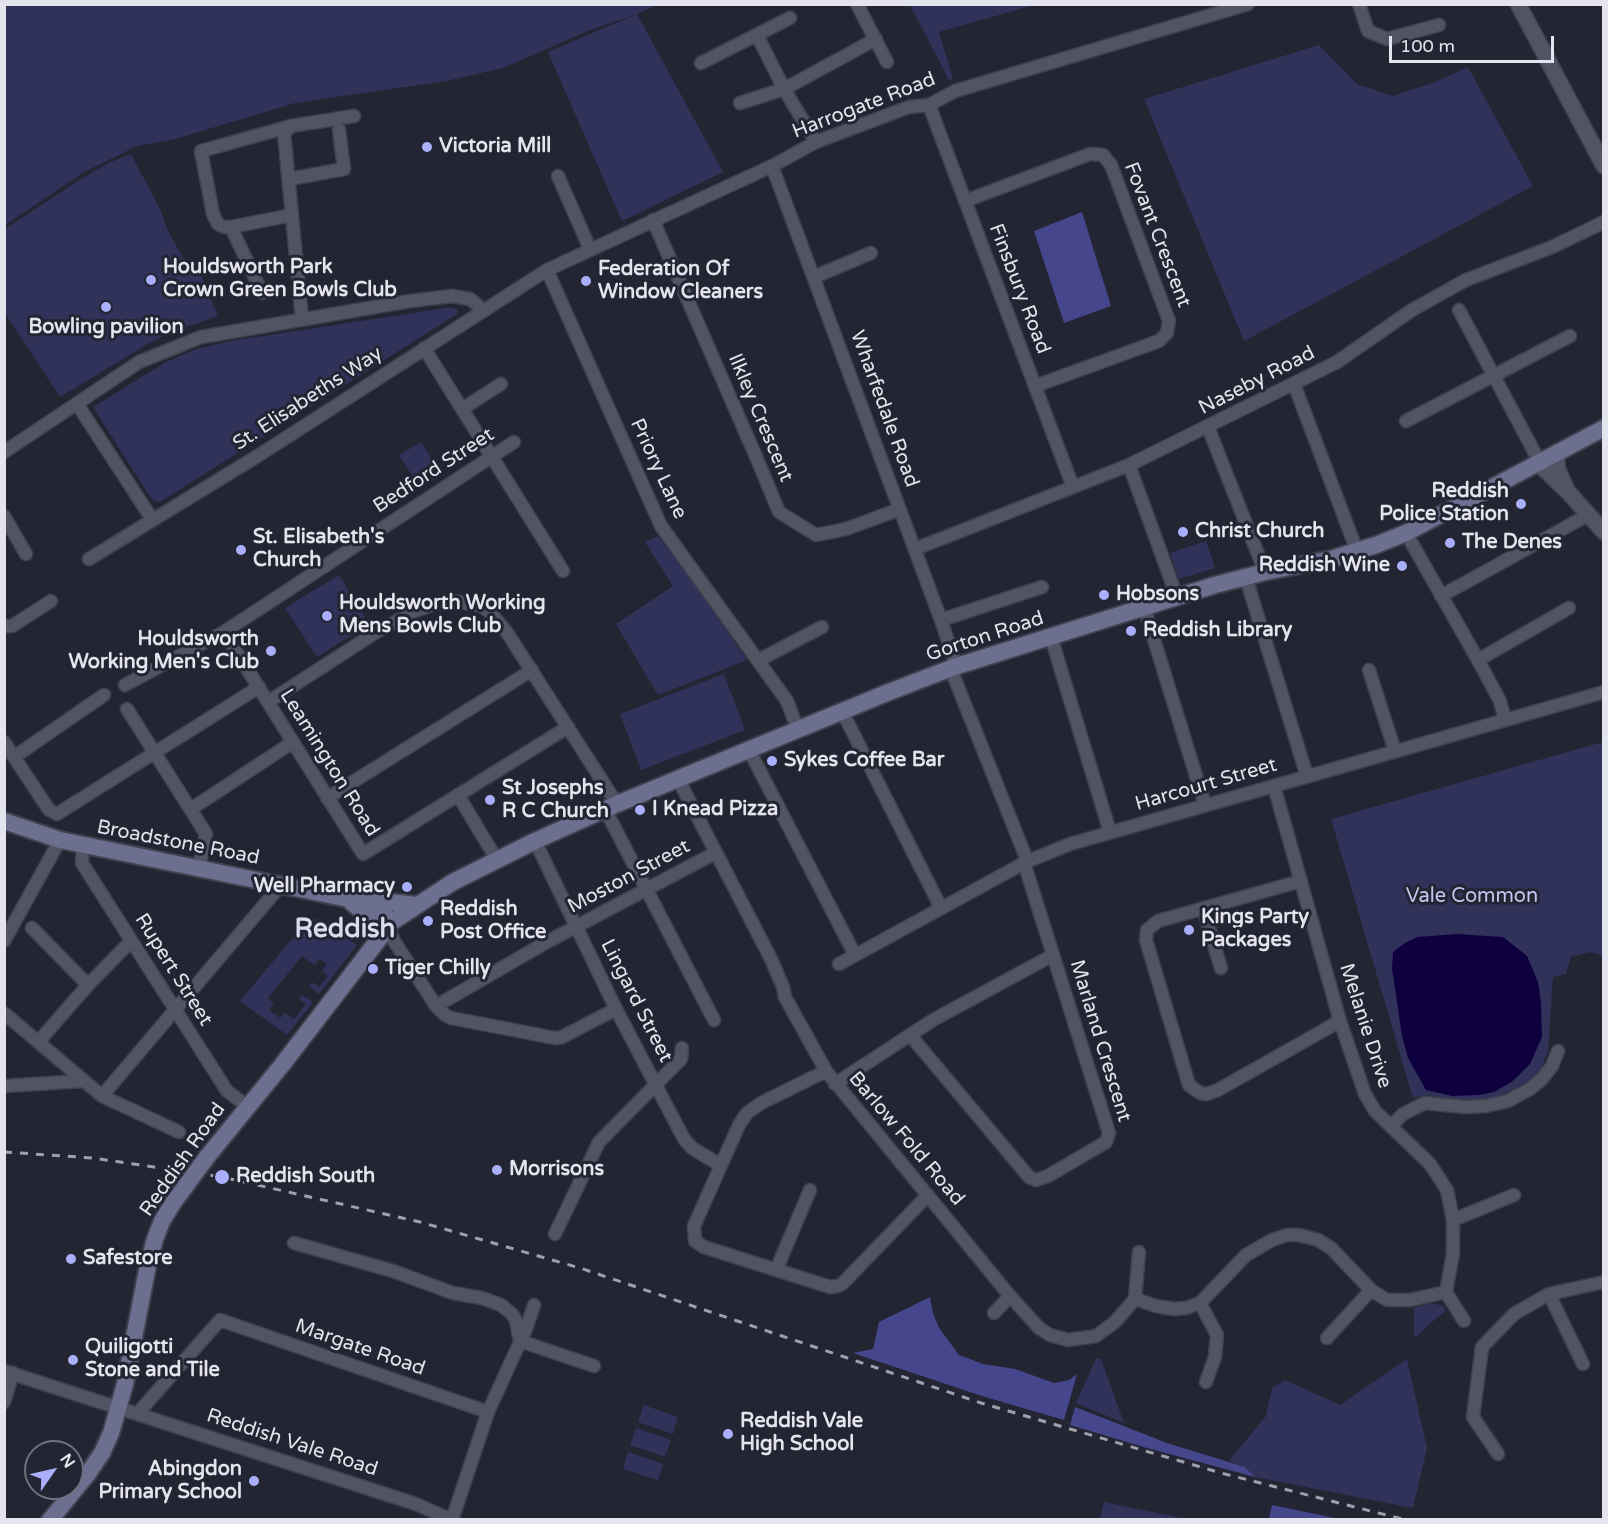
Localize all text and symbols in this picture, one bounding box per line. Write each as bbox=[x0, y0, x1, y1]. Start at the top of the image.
scale bar bbox=[1392, 24, 1557, 62]
text: 100 m bbox=[1400, 35, 1455, 57]
street label: Harrogate Road bbox=[789, 68, 939, 144]
place label: Victoria Mill bbox=[439, 135, 551, 159]
marker: Victoria Mill bbox=[420, 140, 434, 154]
street label: Fovant Crescent bbox=[1118, 159, 1196, 311]
street label: Finsbury Road bbox=[983, 221, 1055, 357]
place label: Houldsworth Park Crown Green Bowls Club bbox=[163, 256, 397, 303]
place label: Federation Of Window Cleaners bbox=[598, 258, 763, 305]
marker: Houldsworth Park Crown Green Bowls Club bbox=[144, 273, 158, 287]
marker: Federation Of Window Cleaners bbox=[579, 274, 593, 288]
marker: Bowling pavilion bbox=[99, 300, 113, 314]
place label: Bowling pavilion bbox=[28, 316, 184, 340]
street label: Wharfedale Road bbox=[844, 327, 924, 491]
street label: St. Elisabeths Way bbox=[229, 342, 387, 456]
street label: Naseby Road bbox=[1195, 342, 1319, 420]
street label: Ilkley Crescent bbox=[722, 350, 798, 486]
street label: Priory Lane bbox=[624, 415, 692, 523]
street label: Bedford Street bbox=[369, 423, 499, 519]
place label: Reddish Police Station bbox=[1379, 480, 1509, 527]
marker: Reddish Police Station bbox=[1514, 497, 1528, 511]
place label: Christ Church bbox=[1195, 520, 1324, 544]
marker: Christ Church bbox=[1176, 525, 1190, 539]
place label: St. Elisabeth's Church bbox=[253, 526, 384, 573]
place label: The Denes bbox=[1462, 531, 1562, 555]
marker: The Denes bbox=[1443, 536, 1457, 550]
marker: St. Elisabeth's Church bbox=[234, 543, 248, 557]
place label: Reddish Wine bbox=[1259, 554, 1390, 578]
marker: Reddish Wine bbox=[1395, 559, 1409, 573]
place label: Hobsons bbox=[1116, 583, 1199, 607]
marker: Hobsons bbox=[1097, 588, 1111, 602]
place label: Houldsworth Working Mens Bowls Club bbox=[339, 592, 546, 639]
street label: Gorton Road bbox=[923, 607, 1047, 667]
marker: Houldsworth Working Mens Bowls Club bbox=[320, 609, 334, 623]
place label: Reddish Library bbox=[1143, 619, 1292, 643]
marker: Reddish Library bbox=[1124, 624, 1138, 638]
place label: Houldsworth Working Men's Club bbox=[69, 628, 259, 675]
marker: Houldsworth Working Men's Club bbox=[264, 644, 278, 658]
street label: Leamington Road bbox=[274, 685, 384, 841]
place label: Sykes Coffee Bar bbox=[784, 749, 944, 773]
street label: Harcourt Street bbox=[1132, 753, 1280, 817]
marker: Sykes Coffee Bar bbox=[765, 754, 779, 768]
place label: St Josephs R C Church bbox=[502, 777, 609, 824]
marker: St Josephs R C Church bbox=[483, 793, 497, 807]
place label: I Knead Pizza bbox=[652, 798, 778, 822]
marker: I Knead Pizza bbox=[633, 803, 647, 817]
street label: Broadstone Road bbox=[95, 815, 261, 871]
street label: Moston Street bbox=[564, 835, 694, 919]
place label: Well Pharmacy bbox=[254, 875, 395, 899]
marker: Well Pharmacy bbox=[400, 880, 414, 894]
park label: Vale Common bbox=[1406, 885, 1538, 909]
place label: Reddish Post Office bbox=[440, 898, 546, 945]
place label: Kings Party Packages bbox=[1201, 906, 1309, 953]
street label: Rupert Street bbox=[129, 909, 217, 1031]
district label: Reddish bbox=[295, 914, 395, 946]
marker: Reddish Post Office bbox=[421, 914, 435, 928]
marker: Kings Party Packages bbox=[1182, 923, 1196, 937]
street label: Lingard Street bbox=[595, 935, 677, 1067]
place label: Tiger Chilly bbox=[385, 957, 491, 981]
street label: Marland Crescent bbox=[1064, 957, 1136, 1125]
street label: Melanie Drive bbox=[1334, 961, 1396, 1091]
marker: Tiger Chilly bbox=[366, 962, 380, 976]
street label: Barlow Fold Road bbox=[843, 1067, 969, 1211]
street label: Reddish Road bbox=[135, 1099, 231, 1221]
place label: Morrisons bbox=[509, 1158, 604, 1182]
marker: Morrisons bbox=[490, 1163, 504, 1177]
place label: Reddish South bbox=[236, 1165, 375, 1189]
marker: Reddish South bbox=[213, 1168, 231, 1186]
place label: Safestore bbox=[83, 1247, 173, 1271]
marker: Safestore bbox=[64, 1252, 78, 1266]
street label: Margate Road bbox=[292, 1315, 428, 1381]
place label: Quiligotti Stone and Tile bbox=[85, 1336, 220, 1383]
marker: Quiligotti Stone and Tile bbox=[66, 1353, 80, 1367]
street label: Reddish Vale Road bbox=[203, 1404, 381, 1482]
place label: Reddish Vale High School bbox=[740, 1410, 863, 1457]
marker: Reddish Vale High School bbox=[721, 1427, 735, 1441]
north arrow bbox=[24, 1440, 84, 1500]
text: N bbox=[55, 1450, 79, 1472]
place label: Abingdon Primary School bbox=[98, 1458, 242, 1505]
marker: Abingdon Primary School bbox=[247, 1474, 261, 1488]

